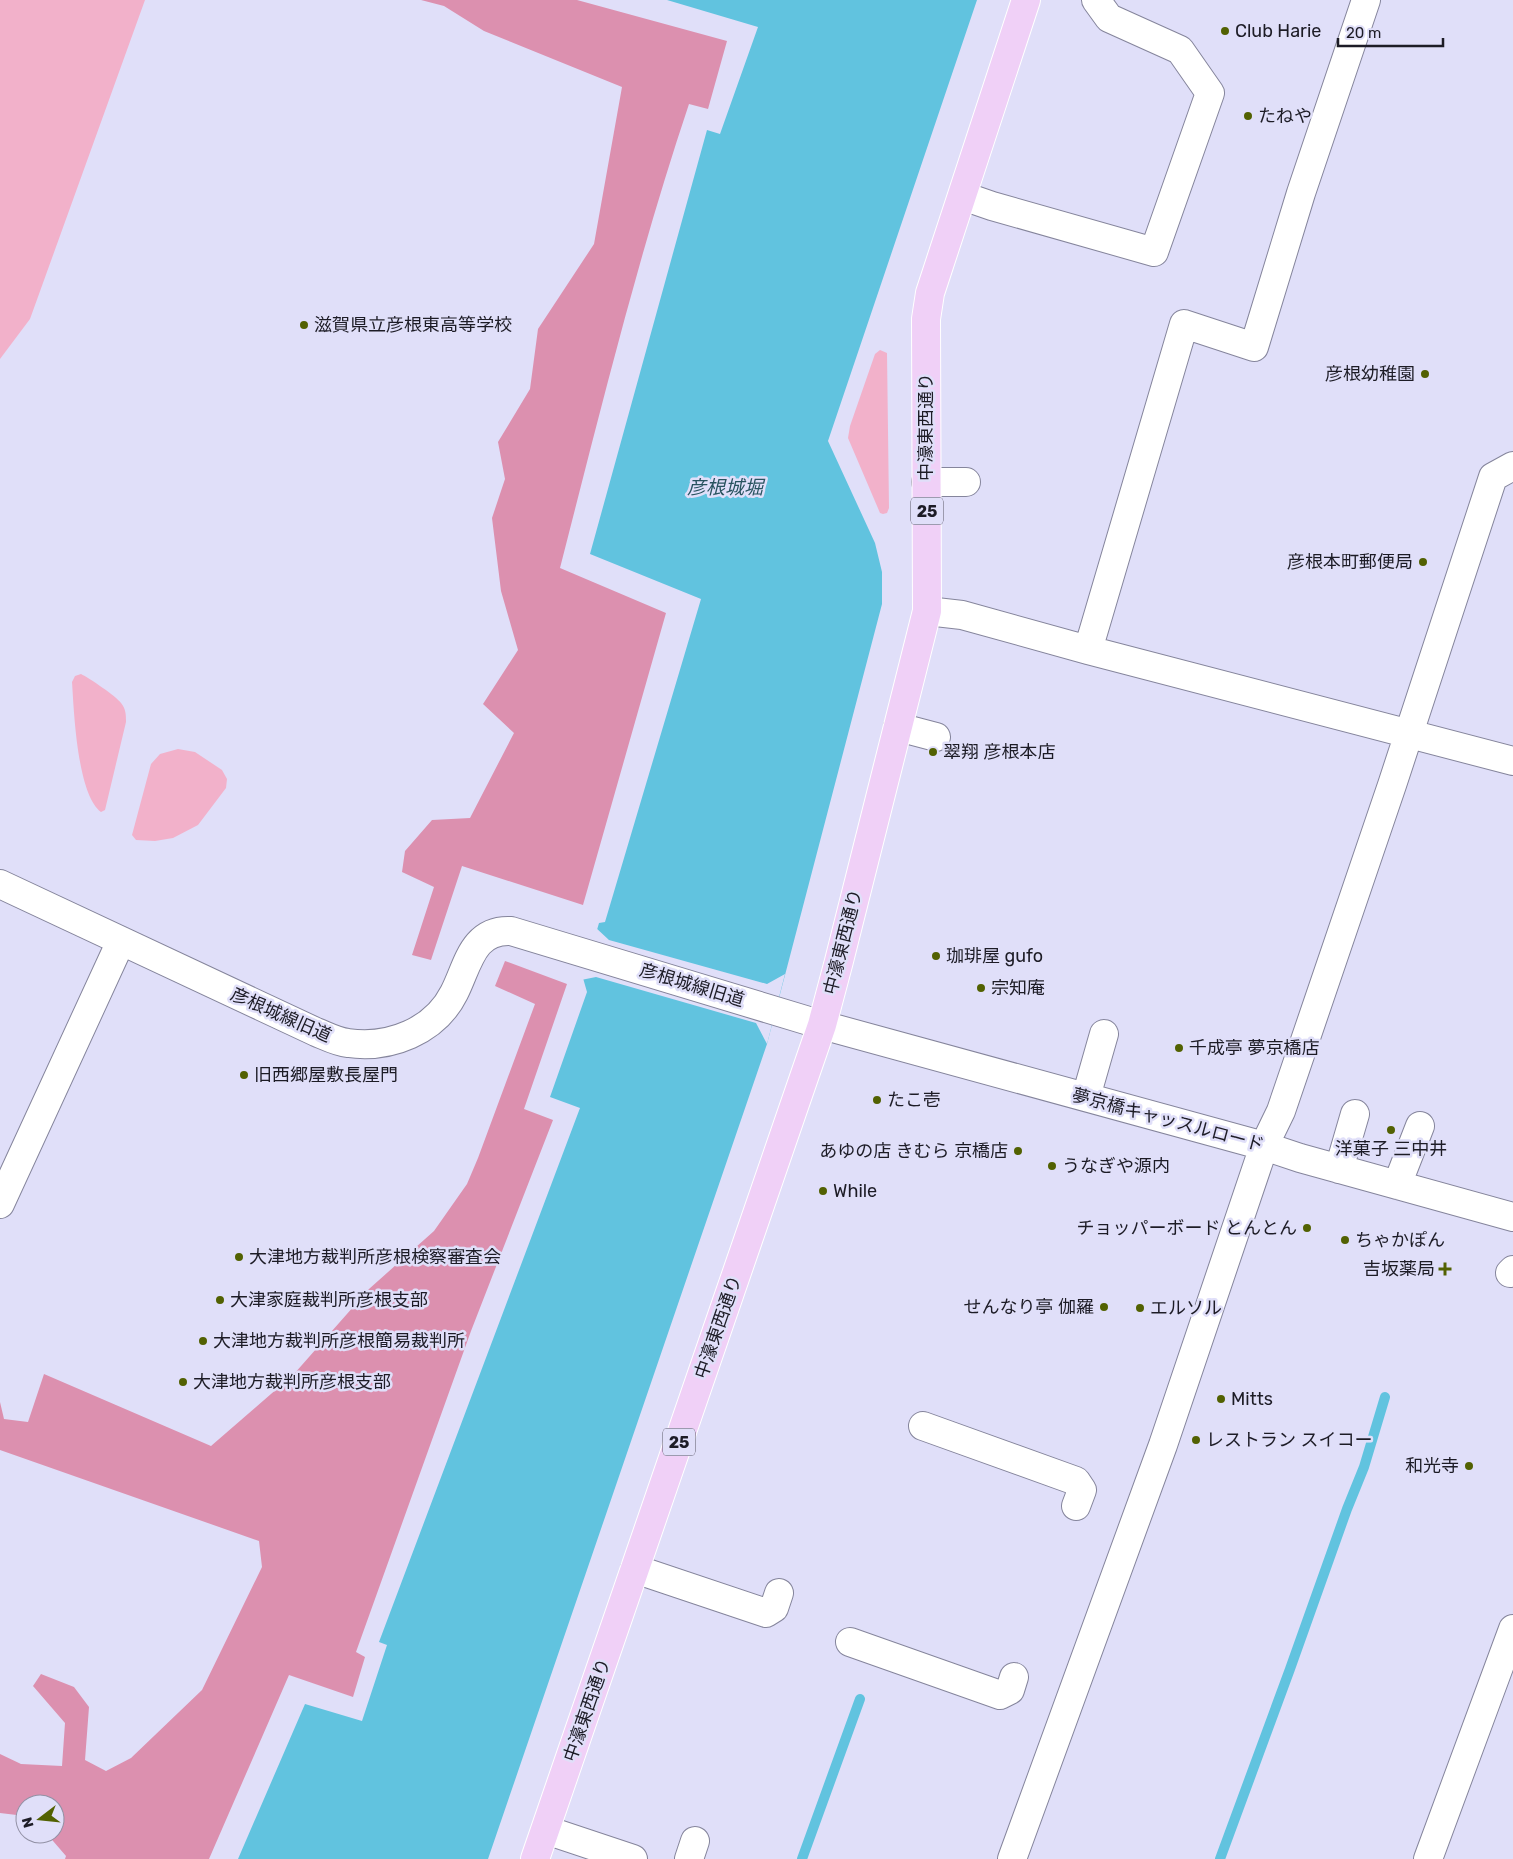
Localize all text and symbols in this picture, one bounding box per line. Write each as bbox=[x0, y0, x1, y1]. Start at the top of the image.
scale bar bbox=[1338, 15, 1443, 47]
place label: Club Harie bbox=[1235, 20, 1321, 42]
text: 20 m bbox=[1346, 24, 1381, 42]
marker: Club Harie bbox=[1219, 25, 1231, 37]
place label: たねや bbox=[1258, 105, 1312, 127]
marker: たねや bbox=[1242, 110, 1254, 122]
place label: 滋賀県立彦根東高等学校 bbox=[314, 314, 512, 336]
marker: 滋賀県立彦根東高等学校 bbox=[298, 319, 310, 331]
place label: 彦根幼稚園 bbox=[1325, 363, 1415, 385]
marker: 彦根幼稚園 bbox=[1419, 368, 1431, 380]
street label: 中濠東西通り bbox=[915, 373, 937, 481]
water label: 彦根城堀 bbox=[687, 476, 766, 499]
road number: 25 bbox=[911, 498, 943, 524]
place label: 彦根本町郵便局 bbox=[1287, 551, 1413, 573]
marker: 彦根本町郵便局 bbox=[1417, 556, 1429, 568]
place label: 翠翔 彦根本店 bbox=[943, 741, 1055, 763]
marker: 翠翔 彦根本店 bbox=[927, 746, 939, 758]
street label: 中濠東西通り bbox=[819, 887, 867, 997]
place label: 珈琲屋 gufo bbox=[946, 945, 1043, 967]
marker: 珈琲屋 gufo bbox=[930, 950, 942, 962]
street label: 彦根城線旧道 bbox=[637, 959, 747, 1011]
place label: 宗知庵 bbox=[991, 977, 1045, 999]
marker: 宗知庵 bbox=[975, 982, 987, 994]
street label: 彦根城線旧道 bbox=[227, 983, 335, 1047]
place label: 千成亭 夢京橋店 bbox=[1189, 1037, 1319, 1059]
marker: 千成亭 夢京橋店 bbox=[1173, 1042, 1185, 1054]
place label: 旧西郷屋敷長屋門 bbox=[254, 1064, 398, 1086]
marker: 旧西郷屋敷長屋門 bbox=[238, 1069, 250, 1081]
street label: 夢京橋キャッスルロード bbox=[1070, 1084, 1266, 1156]
place label: たこ壱 bbox=[887, 1089, 941, 1111]
marker: たこ壱 bbox=[871, 1094, 883, 1106]
marker: 洋菓子 三中井 bbox=[1385, 1124, 1397, 1136]
place label: 洋菓子 三中井 bbox=[1335, 1138, 1447, 1160]
place label: あゆの店 きむら 京橋店 bbox=[819, 1140, 1008, 1162]
marker: あゆの店 きむら 京橋店 bbox=[1012, 1145, 1024, 1157]
place label: うなぎや源内 bbox=[1062, 1155, 1170, 1177]
marker: うなぎや源内 bbox=[1046, 1160, 1058, 1172]
place label: While bbox=[833, 1180, 877, 1202]
marker: While bbox=[817, 1185, 829, 1197]
place label: チョッパーボード とんとん bbox=[1077, 1217, 1297, 1239]
marker: チョッパーボード とんとん bbox=[1301, 1222, 1313, 1234]
place label: ちゃかぽん bbox=[1355, 1229, 1445, 1251]
marker: ちゃかぽん bbox=[1339, 1234, 1351, 1246]
place label: 大津地方裁判所彦根検察審査会 bbox=[249, 1246, 501, 1268]
marker: 大津地方裁判所彦根検察審査会 bbox=[233, 1251, 245, 1263]
place label: 吉坂薬局 bbox=[1363, 1258, 1435, 1280]
marker: 吉坂薬局 bbox=[1439, 1263, 1451, 1275]
street label: 中濠東西通り bbox=[690, 1272, 746, 1382]
place label: 大津家庭裁判所彦根支部 bbox=[230, 1289, 428, 1311]
marker: 大津家庭裁判所彦根支部 bbox=[214, 1294, 226, 1306]
place label: せんなり亭 伽羅 bbox=[964, 1296, 1094, 1318]
place label: エルソル bbox=[1150, 1297, 1222, 1319]
marker: せんなり亭 伽羅 bbox=[1098, 1301, 1110, 1313]
marker: エルソル bbox=[1134, 1302, 1146, 1314]
place label: 大津地方裁判所彦根簡易裁判所 bbox=[213, 1330, 465, 1352]
marker: 大津地方裁判所彦根簡易裁判所 bbox=[197, 1335, 209, 1347]
place label: 大津地方裁判所彦根支部 bbox=[193, 1371, 391, 1393]
marker: 大津地方裁判所彦根支部 bbox=[177, 1376, 189, 1388]
place label: Mitts bbox=[1231, 1388, 1273, 1410]
marker: Mitts bbox=[1215, 1393, 1227, 1405]
road number: 25 bbox=[663, 1428, 695, 1455]
place label: レストラン スイコー bbox=[1206, 1429, 1372, 1451]
marker: レストラン スイコー bbox=[1190, 1434, 1202, 1446]
place label: 和光寺 bbox=[1405, 1455, 1459, 1477]
marker: 和光寺 bbox=[1463, 1460, 1475, 1472]
street label: 中濠東西通り bbox=[559, 1655, 615, 1765]
north arrow bbox=[15, 1794, 65, 1844]
text: N bbox=[18, 1815, 38, 1830]

